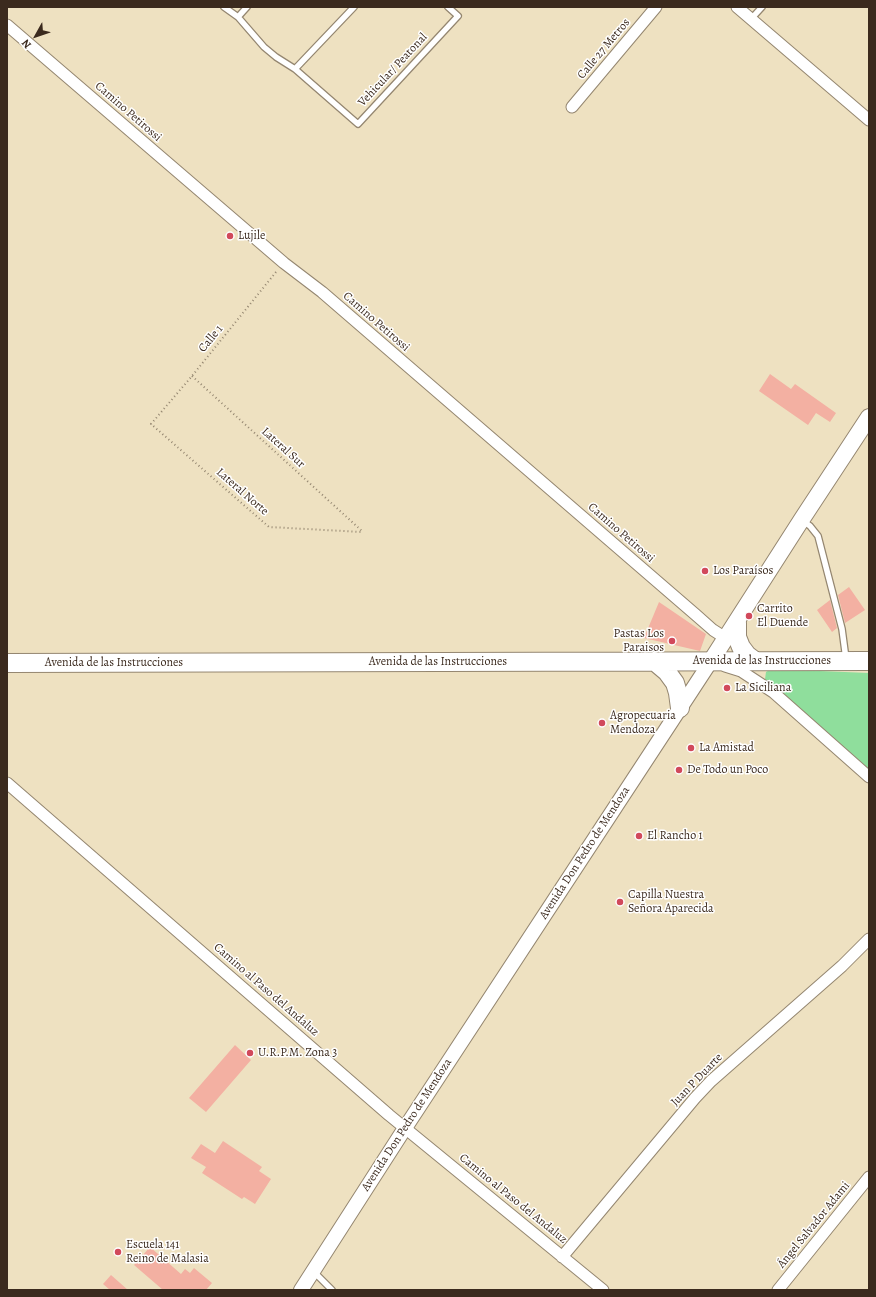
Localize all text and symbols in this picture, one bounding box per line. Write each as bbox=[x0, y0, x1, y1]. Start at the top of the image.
north arrow bbox=[16, 16, 56, 56]
street label: Calle 27 Metros bbox=[575, 16, 633, 82]
street label: Vehicular/ Peatonal bbox=[355, 30, 431, 110]
text: N bbox=[18, 36, 35, 52]
street label: Camino Petirossi bbox=[92, 79, 164, 145]
place label: Lujile bbox=[238, 229, 265, 243]
marker: Lujile bbox=[225, 231, 235, 241]
street label: Camino Petirossi bbox=[340, 289, 412, 355]
street label: Calle 1 bbox=[196, 322, 226, 356]
street label: Lateral Sur bbox=[258, 425, 308, 471]
street label: Lateral Norte bbox=[213, 465, 271, 519]
street label: Camino Petirossi bbox=[585, 500, 657, 566]
place label: Los Paraísos bbox=[713, 564, 773, 578]
marker: Los Paraísos bbox=[700, 566, 710, 576]
place label: Carrito El Duende bbox=[757, 602, 808, 630]
marker: Carrito El Duende bbox=[744, 611, 754, 621]
place label: Pastas Los Paraisos bbox=[614, 627, 664, 655]
marker: Pastas Los Paraisos bbox=[667, 636, 677, 646]
street label: Avenida de las Instrucciones bbox=[693, 654, 831, 668]
street label: Avenida de las Instrucciones bbox=[369, 655, 507, 669]
street label: Avenida de las Instrucciones bbox=[45, 656, 183, 670]
place label: La Siciliana bbox=[735, 681, 791, 695]
marker: La Siciliana bbox=[722, 683, 732, 693]
place label: Agropecuaria Mendoza bbox=[610, 709, 676, 737]
marker: Agropecuaria Mendoza bbox=[597, 718, 607, 728]
place label: La Amistad bbox=[699, 741, 754, 755]
marker: La Amistad bbox=[686, 743, 696, 753]
place label: De Todo un Poco bbox=[687, 763, 768, 777]
marker: De Todo un Poco bbox=[674, 765, 684, 775]
street label: Avenida Don Pedro de Mendoza bbox=[537, 784, 633, 922]
place label: El Rancho 1 bbox=[647, 829, 703, 843]
marker: El Rancho 1 bbox=[634, 831, 644, 841]
place label: Capilla Nuestra Señora Aparecida bbox=[628, 888, 714, 916]
marker: Capilla Nuestra Señora Aparecida bbox=[615, 897, 625, 907]
street label: Camino al Paso del Andaluz bbox=[210, 940, 322, 1040]
place label: U.R.P.M. Zona 3 bbox=[258, 1046, 337, 1060]
marker: U.R.P.M. Zona 3 bbox=[245, 1048, 255, 1058]
street label: Juan P Duarte bbox=[668, 1051, 726, 1109]
street label: Avenida Don Pedro de Mendoza bbox=[359, 1056, 455, 1194]
street label: Camino al Paso del Andaluz bbox=[456, 1151, 570, 1247]
street label: Ángel Salvador Adami bbox=[775, 1179, 853, 1271]
place label: Escuela 141 Reino de Malasia bbox=[126, 1238, 209, 1266]
marker: Escuela 141 Reino de Malasia bbox=[113, 1247, 123, 1257]

